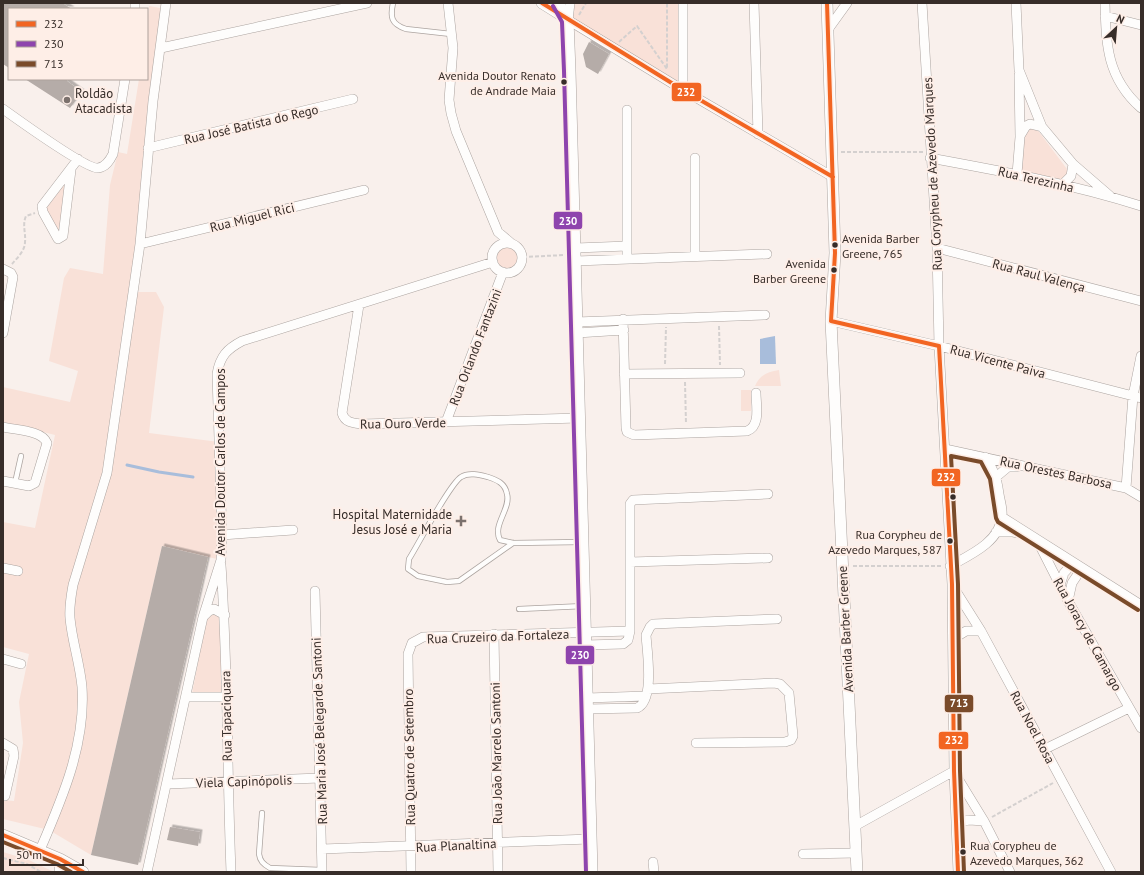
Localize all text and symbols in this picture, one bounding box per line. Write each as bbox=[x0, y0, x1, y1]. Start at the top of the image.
legend bbox=[8, 8, 148, 80]
north arrow bbox=[1096, 8, 1136, 48]
text: N bbox=[1114, 11, 1127, 27]
text: 232 bbox=[44, 16, 64, 31]
text: 230 bbox=[44, 36, 64, 51]
text: 713 bbox=[44, 56, 64, 71]
place label: Avenida Doutor Renato de Andrade Maia bbox=[438, 68, 556, 98]
marker: Avenida Doutor Renato de Andrade Maia bbox=[559, 77, 569, 87]
street label: Rua Corypheu de Azevedo Marques bbox=[919, 77, 946, 271]
line badge: 232 bbox=[671, 82, 702, 102]
place label: Roldão Atacadista bbox=[75, 85, 132, 117]
text: 232 bbox=[677, 85, 695, 99]
marker: Roldão Atacadista bbox=[62, 95, 72, 105]
street label: Rua José Batista do Rego bbox=[182, 101, 320, 148]
street label: Rua Terezinha bbox=[996, 163, 1075, 196]
street label: Rua Miguel Rici bbox=[208, 199, 296, 236]
line badge: 230 bbox=[553, 211, 583, 230]
text: 230 bbox=[559, 214, 577, 228]
place label: Avenida Barber Greene, 765 bbox=[842, 231, 919, 261]
marker: Avenida Barber Greene, 765 bbox=[830, 240, 840, 250]
street label: Rua Raul Valença bbox=[991, 255, 1087, 296]
place label: Avenida Barber Greene bbox=[753, 256, 826, 286]
marker: Avenida Barber Greene bbox=[829, 265, 839, 275]
street label: Rua Orlando Fantazini bbox=[445, 286, 506, 408]
street label: Rua Vicente Paiva bbox=[948, 341, 1047, 382]
street label: Avenida Doutor Carlos de Campos bbox=[212, 368, 229, 556]
street label: Rua Ouro Verde bbox=[360, 414, 446, 433]
street label: Rua Orestes Barbosa bbox=[998, 452, 1113, 493]
line badge: 232 bbox=[931, 468, 961, 487]
text: 232 bbox=[937, 470, 955, 484]
unlabelled marker bbox=[948, 492, 958, 502]
place label: Hospital Maternidade Jesus José e Maria bbox=[333, 506, 452, 538]
marker: Hospital Maternidade Jesus José e Maria bbox=[455, 515, 467, 527]
place label: Rua Corypheu de Azevedo Marques, 587 bbox=[828, 527, 942, 557]
marker: Rua Corypheu de Azevedo Marques, 587 bbox=[945, 536, 955, 546]
street label: Avenida Barber Greene bbox=[834, 565, 857, 693]
street label: Rua Joracy de Camargo bbox=[1049, 575, 1126, 694]
street label: Rua Cruzeiro da Fortaleza bbox=[427, 626, 570, 647]
street label: Rua Maria José Belegarde Santoni bbox=[308, 637, 331, 825]
line badge: 230 bbox=[565, 645, 595, 665]
text: 230 bbox=[571, 648, 589, 662]
street label: Rua Tapaciquara bbox=[217, 671, 236, 761]
street label: Rua João Marcelo Santoni bbox=[487, 682, 506, 824]
street label: Rua Noel Rosa bbox=[1006, 688, 1059, 767]
street label: Rua Quatro de Setembro bbox=[400, 689, 419, 825]
line badge: 713 bbox=[944, 694, 974, 713]
text: 713 bbox=[950, 696, 968, 710]
line badge: 232 bbox=[938, 731, 969, 750]
text: 232 bbox=[945, 733, 963, 747]
street label: Viela Capinópolis bbox=[195, 771, 292, 792]
street label: Rua Planaltina bbox=[415, 835, 497, 856]
place label: Rua Corypheu de Azevedo Marques, 362 bbox=[970, 838, 1084, 868]
scale bar bbox=[10, 841, 83, 867]
text: 50 m bbox=[16, 847, 42, 862]
marker: Rua Corypheu de Azevedo Marques, 362 bbox=[958, 847, 968, 857]

